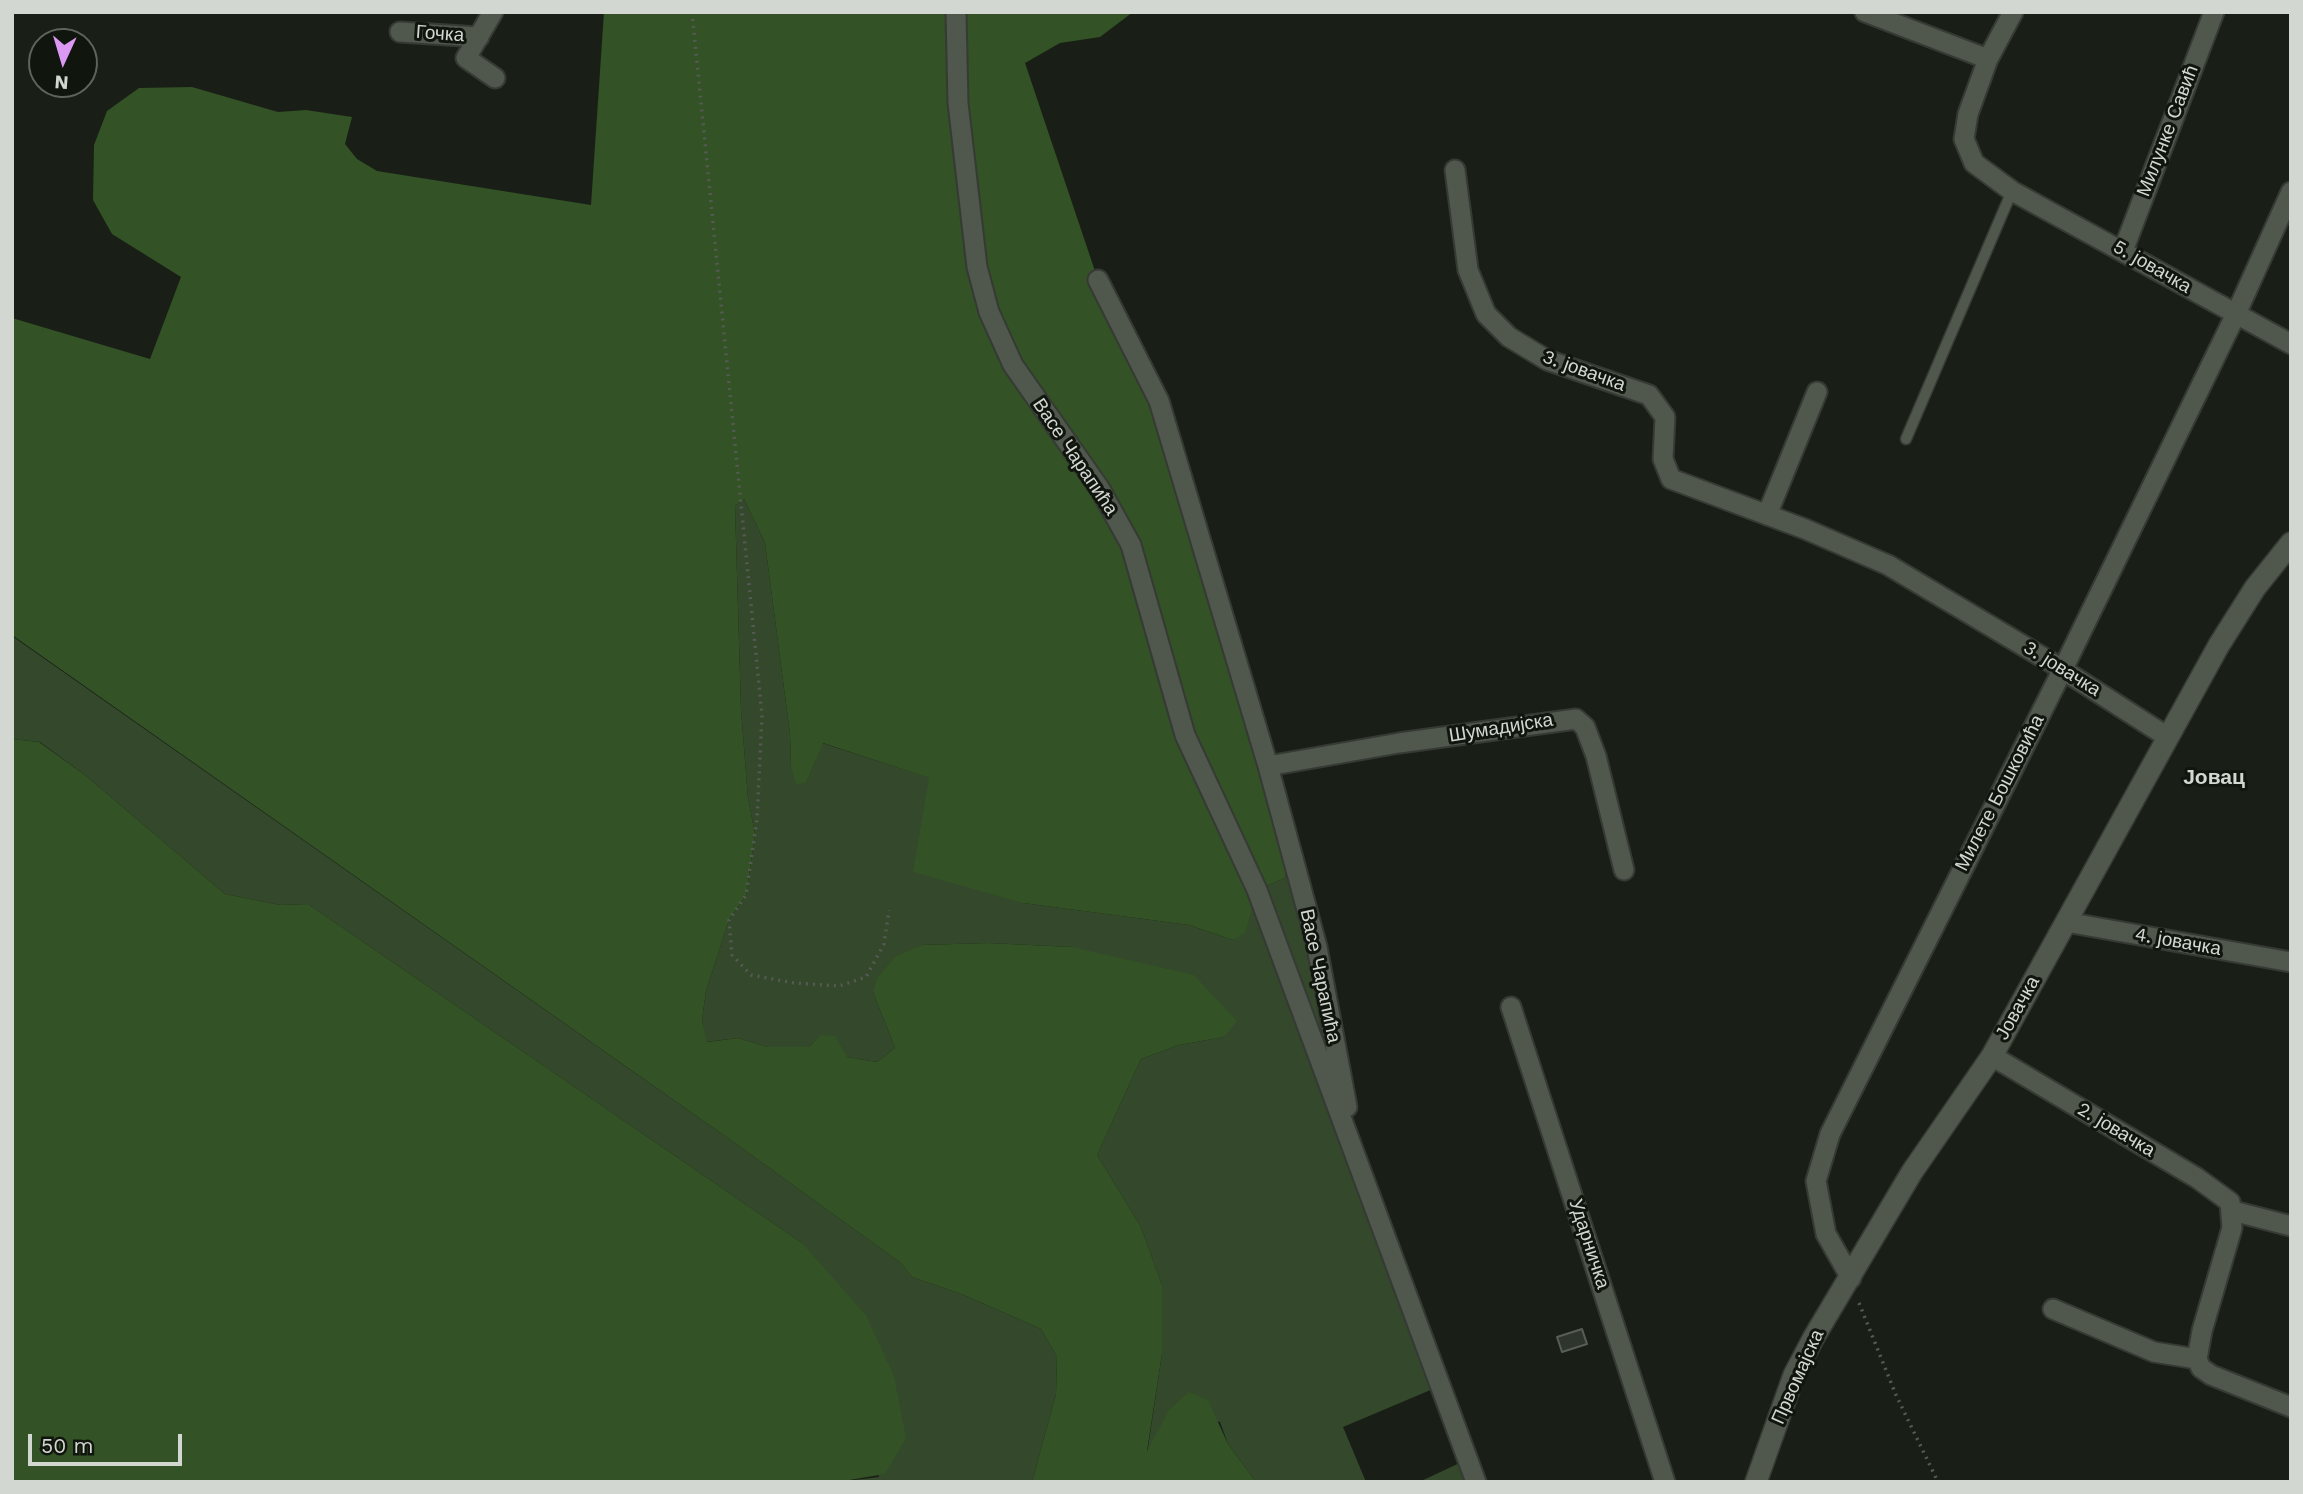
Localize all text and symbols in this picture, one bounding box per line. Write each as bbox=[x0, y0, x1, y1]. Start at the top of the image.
street label: Гочка bbox=[415, 21, 465, 47]
north arrow bbox=[28, 28, 98, 98]
street label: Милунке Савић bbox=[2132, 62, 2204, 200]
text: N bbox=[54, 70, 69, 94]
street label: 5. јовачка bbox=[2109, 235, 2195, 299]
street label: 3. јовачка bbox=[1539, 345, 1629, 397]
street label: Васе Чарапића bbox=[1027, 394, 1123, 520]
street label: 3. јовачка bbox=[2019, 636, 2105, 702]
street label: Шумадијска bbox=[1447, 709, 1555, 747]
street label: Милете Бошковића bbox=[1951, 711, 2049, 875]
district label: Јовац bbox=[2183, 765, 2245, 791]
street label: Васе Чарапића bbox=[1295, 907, 1345, 1045]
street label: 4. јовачка bbox=[2133, 923, 2223, 961]
street label: Јовачка bbox=[1991, 972, 2045, 1044]
street label: 2. јовачка bbox=[2073, 1098, 2159, 1162]
street label: Ударничка bbox=[1564, 1196, 1614, 1292]
street label: Првомајска bbox=[1767, 1326, 1829, 1428]
scale bar bbox=[32, 1420, 186, 1464]
text: 50 m bbox=[41, 1433, 93, 1458]

